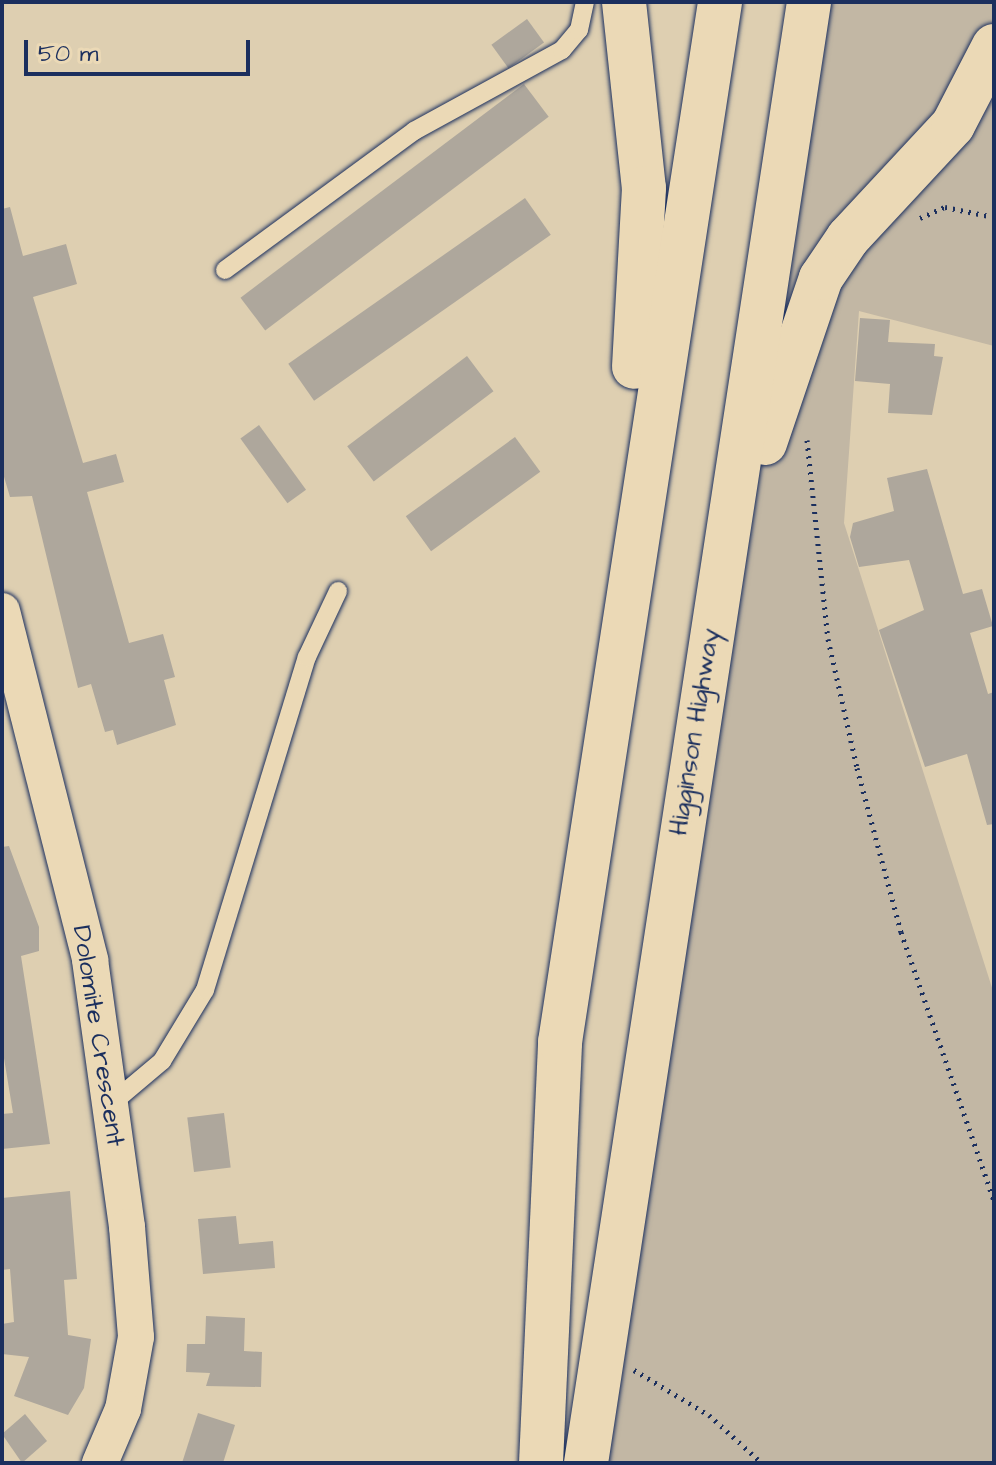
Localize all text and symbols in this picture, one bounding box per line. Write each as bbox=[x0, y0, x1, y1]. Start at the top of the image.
scale bar bbox=[28, 24, 254, 74]
text: 50 m bbox=[38, 37, 98, 71]
street label: Higginson Highway bbox=[663, 626, 727, 838]
street label: Dolomite Crescent bbox=[65, 923, 131, 1149]

